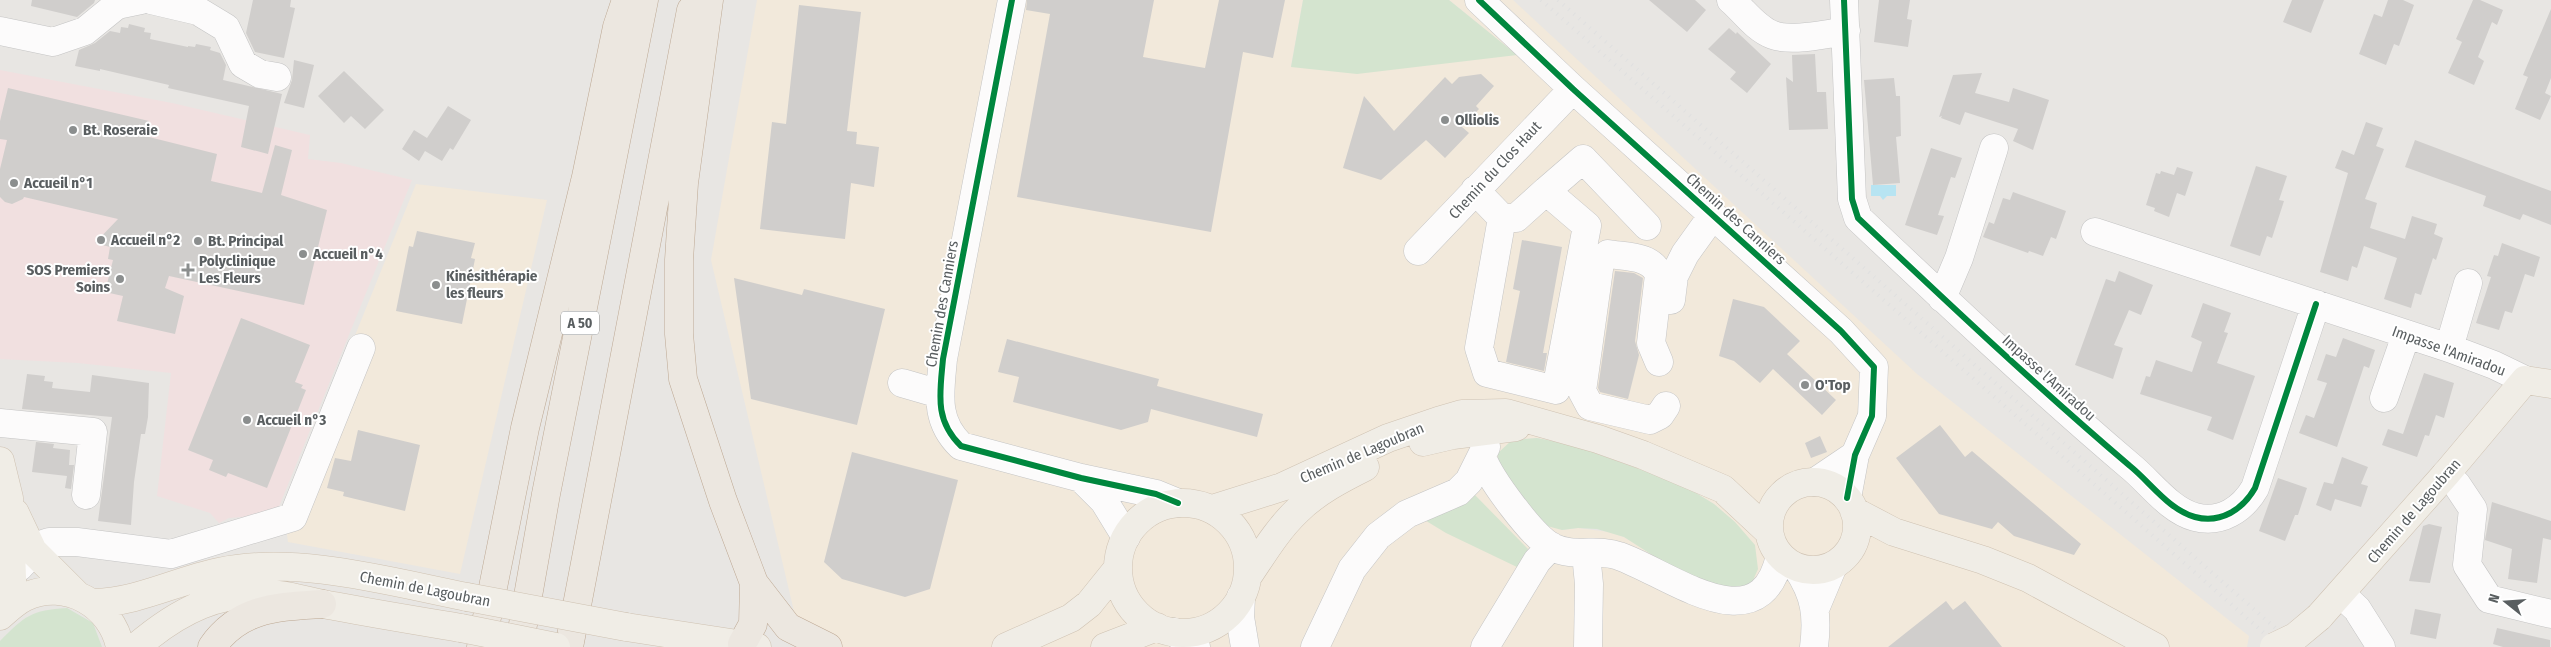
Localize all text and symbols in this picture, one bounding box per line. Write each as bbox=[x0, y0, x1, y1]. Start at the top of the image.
place label: Olliolis bbox=[1455, 111, 1500, 129]
marker: Olliolis bbox=[1439, 114, 1451, 126]
street label: Chemin du Clos Haut bbox=[1445, 117, 1545, 223]
place label: Bt. Roseraie bbox=[83, 121, 158, 139]
marker: Bt. Roseraie bbox=[67, 124, 79, 136]
street label: Chemin des Canniers bbox=[1682, 169, 1790, 269]
place label: Accueil n°1 bbox=[23, 174, 93, 192]
marker: Accueil n°1 bbox=[8, 177, 20, 189]
place label: Accueil n°2 bbox=[110, 231, 180, 249]
place label: Bt. Principal bbox=[208, 232, 284, 250]
marker: Accueil n°2 bbox=[95, 234, 107, 246]
marker: Bt. Principal bbox=[192, 235, 204, 247]
street label: Chemin des Canniers bbox=[922, 239, 962, 369]
place label: Accueil n°4 bbox=[312, 245, 383, 263]
marker: Accueil n°4 bbox=[297, 248, 309, 260]
place label: Polyclinique Les Fleurs bbox=[199, 252, 276, 287]
place label: SOS Premiers Soins bbox=[26, 261, 110, 296]
marker: Polyclinique Les Fleurs bbox=[181, 263, 195, 277]
place label: Kinésithérapie les fleurs bbox=[446, 267, 538, 302]
marker: SOS Premiers Soins bbox=[114, 273, 126, 285]
marker: Kinésithérapie les fleurs bbox=[430, 279, 442, 291]
road number: A 50 bbox=[561, 312, 599, 334]
street label: Impasse l'Amiradou bbox=[2390, 322, 2508, 380]
street label: Impasse l'Amiradou bbox=[1999, 331, 2099, 425]
place label: O'Top bbox=[1815, 376, 1851, 394]
marker: O'Top bbox=[1799, 379, 1811, 391]
place label: Accueil n°3 bbox=[256, 411, 326, 429]
marker: Accueil n°3 bbox=[241, 414, 253, 426]
street label: Chemin de Lagoubran bbox=[1297, 419, 1427, 487]
street label: Chemin de Lagoubran bbox=[2364, 455, 2464, 567]
street label: Chemin de Lagoubran bbox=[358, 567, 492, 611]
north arrow bbox=[2481, 577, 2531, 627]
text: N bbox=[2485, 592, 2503, 605]

